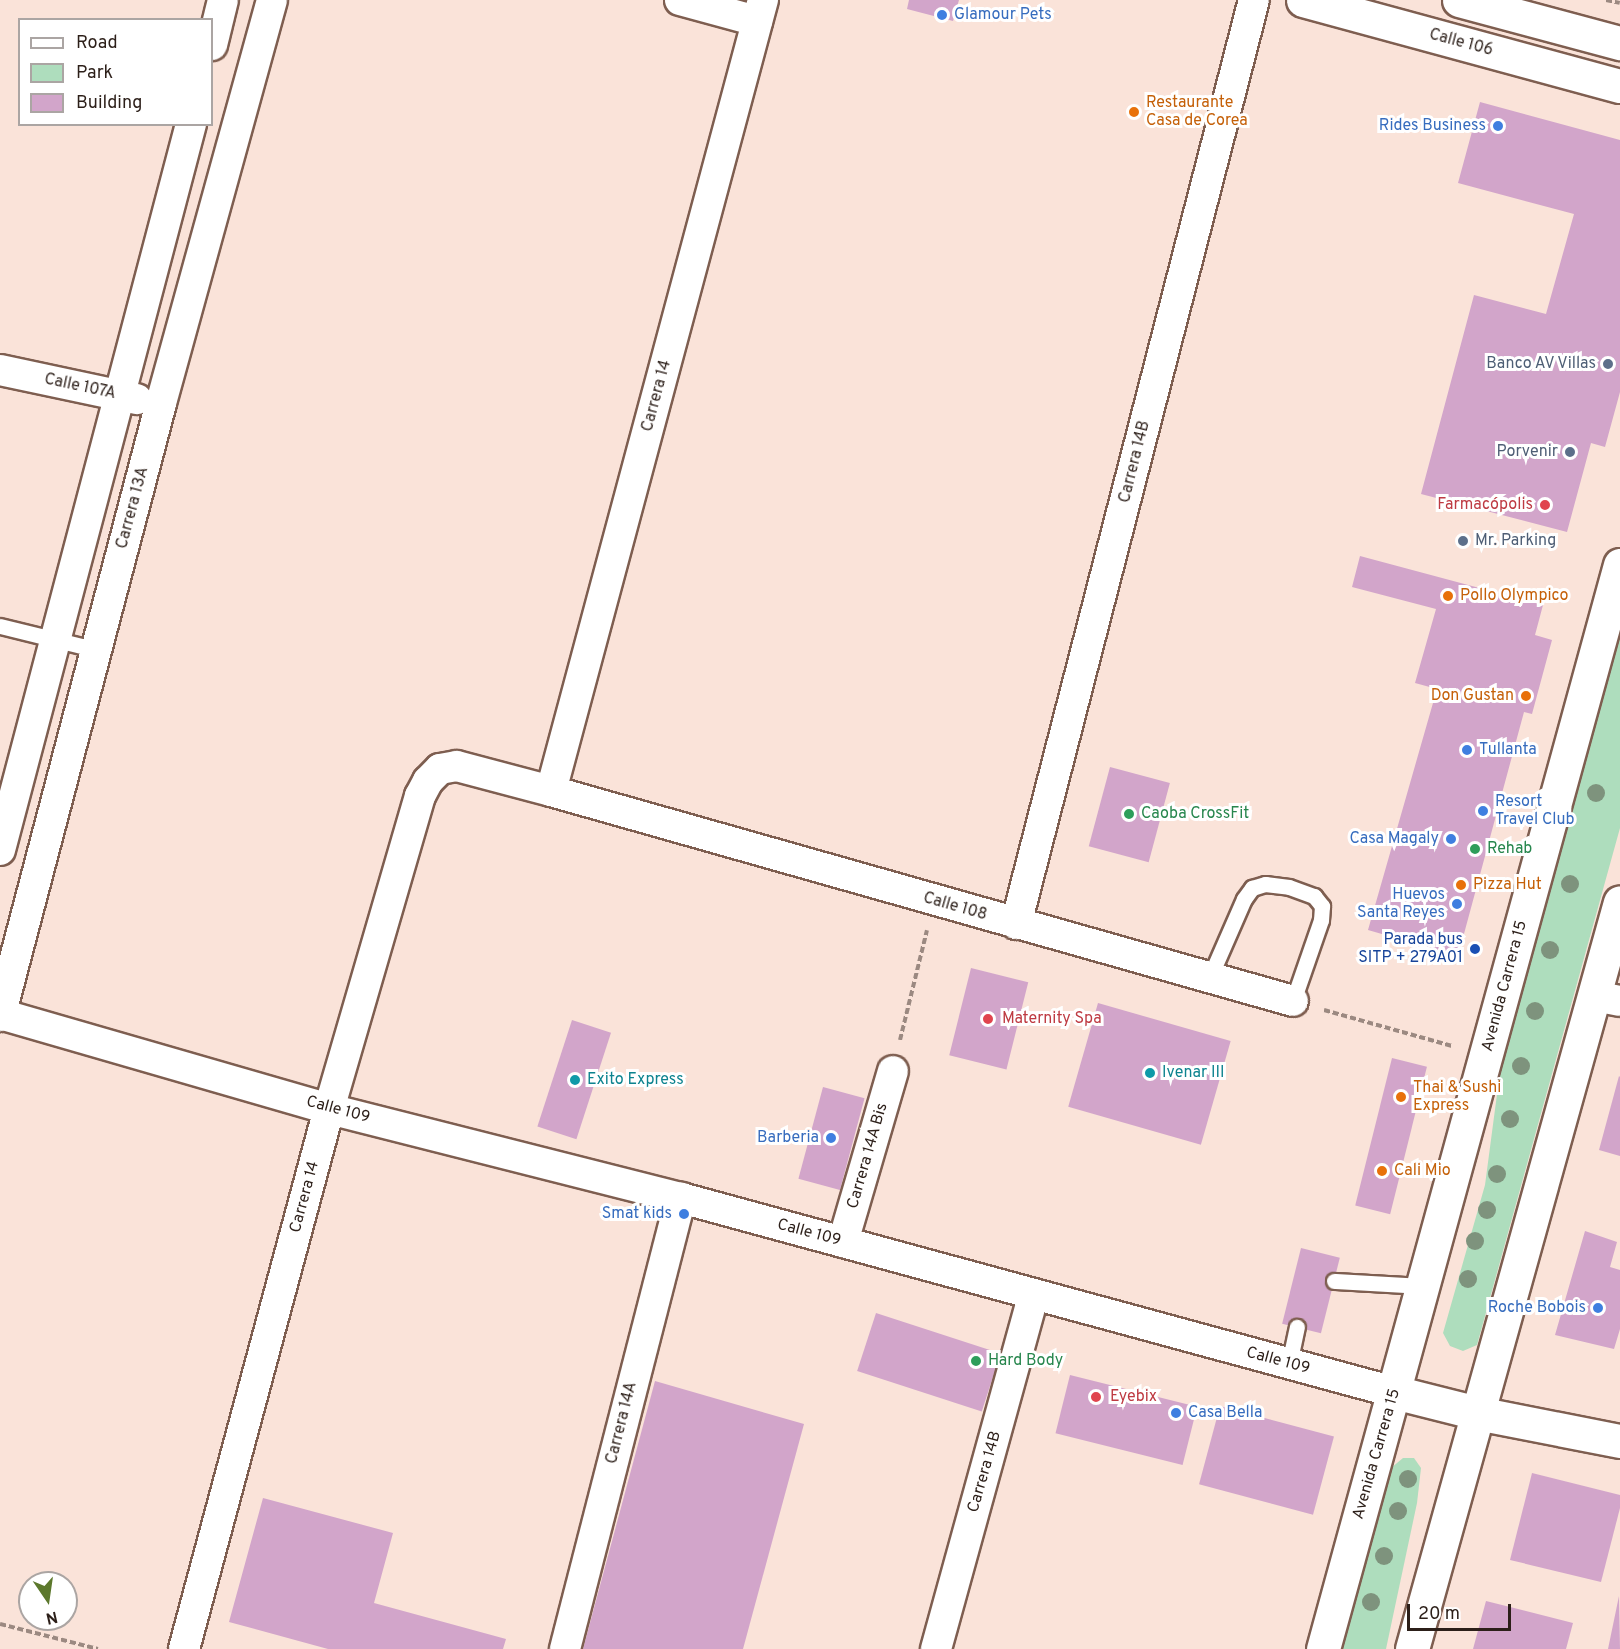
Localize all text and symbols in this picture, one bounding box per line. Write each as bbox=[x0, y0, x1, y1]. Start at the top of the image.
place label: Glamour Pets bbox=[954, 5, 1052, 25]
marker: Glamour Pets bbox=[935, 8, 949, 22]
legend bbox=[18, 18, 213, 126]
street label: Calle 106 bbox=[1427, 25, 1495, 61]
text: Road bbox=[76, 32, 118, 55]
text: Park bbox=[76, 62, 113, 85]
text: Building bbox=[76, 92, 142, 115]
place label: Restaurante Casa de Corea bbox=[1146, 93, 1248, 131]
marker: Restaurante Casa de Corea bbox=[1127, 105, 1141, 119]
place label: Rides Business bbox=[1379, 116, 1486, 136]
marker: Rides Business bbox=[1491, 119, 1505, 133]
place label: Banco AV Villas bbox=[1484, 354, 1596, 374]
marker: Banco AV Villas bbox=[1601, 357, 1615, 371]
street label: Carrera 14 bbox=[638, 358, 676, 434]
street label: Calle 107A bbox=[42, 370, 118, 404]
street label: Carrera 14B bbox=[1116, 419, 1154, 505]
place label: Porvenir bbox=[1496, 442, 1558, 462]
marker: Porvenir bbox=[1563, 445, 1577, 459]
street label: Carrera 13A bbox=[113, 465, 153, 551]
place label: Farmacópolis bbox=[1437, 495, 1533, 515]
marker: Farmacópolis bbox=[1538, 498, 1552, 512]
place label: Mr. Parking bbox=[1475, 531, 1556, 551]
marker: Mr. Parking bbox=[1456, 534, 1470, 548]
place label: Pollo Olympico bbox=[1460, 586, 1569, 606]
marker: Pollo Olympico bbox=[1441, 589, 1455, 603]
place label: Don Gustan bbox=[1431, 686, 1514, 706]
marker: Don Gustan bbox=[1519, 689, 1533, 703]
place label: Tullanta bbox=[1479, 740, 1537, 760]
marker: Tullanta bbox=[1460, 743, 1474, 757]
place label: Resort Travel Club bbox=[1495, 792, 1574, 830]
place label: Caoba CrossFit bbox=[1141, 804, 1249, 824]
marker: Resort Travel Club bbox=[1476, 804, 1490, 818]
marker: Caoba CrossFit bbox=[1122, 807, 1136, 821]
place label: Casa Magaly bbox=[1349, 829, 1439, 849]
marker: Casa Magaly bbox=[1444, 832, 1458, 846]
place label: Rehab bbox=[1487, 839, 1532, 859]
marker: Rehab bbox=[1468, 842, 1482, 856]
place label: Pizza Hut bbox=[1473, 875, 1542, 895]
marker: Pizza Hut bbox=[1454, 878, 1468, 892]
place label: Huevos Santa Reyes bbox=[1357, 885, 1445, 923]
street label: Calle 108 bbox=[921, 889, 989, 925]
marker: Huevos Santa Reyes bbox=[1450, 897, 1464, 911]
street label: Avenida Carrera 15 bbox=[1478, 918, 1532, 1054]
place label: Parada bus SITP + 279A01 bbox=[1358, 930, 1463, 968]
marker: Parada bus SITP + 279A01 bbox=[1468, 942, 1482, 956]
place label: Maternity Spa bbox=[1002, 1009, 1102, 1029]
marker: Maternity Spa bbox=[979, 1010, 997, 1028]
place label: Ivenar III bbox=[1162, 1063, 1225, 1083]
marker: Ivenar III bbox=[1143, 1066, 1157, 1080]
place label: Exito Express bbox=[587, 1070, 684, 1090]
marker: Exito Express bbox=[568, 1073, 582, 1087]
place label: Thai & Sushi Express bbox=[1413, 1078, 1501, 1116]
marker: Thai & Sushi Express bbox=[1394, 1090, 1408, 1104]
street label: Calle 109 bbox=[304, 1092, 372, 1128]
street label: Carrera 14A Bis bbox=[844, 1101, 892, 1211]
place label: Barberia bbox=[757, 1128, 819, 1148]
marker: Barberia bbox=[824, 1131, 838, 1145]
street label: Carrera 14 bbox=[286, 1159, 324, 1235]
place label: Cali Mio bbox=[1394, 1161, 1451, 1181]
marker: Cali Mio bbox=[1375, 1164, 1389, 1178]
place label: Smat kids bbox=[602, 1204, 672, 1224]
marker: Smat kids bbox=[677, 1207, 691, 1221]
street label: Calle 109 bbox=[775, 1215, 843, 1251]
place label: Roche Bobois bbox=[1488, 1298, 1586, 1318]
marker: Roche Bobois bbox=[1591, 1301, 1605, 1315]
street label: Calle 109 bbox=[1244, 1343, 1312, 1379]
place label: Hard Body bbox=[988, 1351, 1063, 1371]
marker: Hard Body bbox=[969, 1354, 983, 1368]
street label: Carrera 14A bbox=[603, 1380, 641, 1466]
place label: Eyebix bbox=[1110, 1387, 1157, 1407]
street label: Avenida Carrera 15 bbox=[1349, 1387, 1405, 1521]
marker: Eyebix bbox=[1087, 1388, 1105, 1406]
place label: Casa Bella bbox=[1188, 1403, 1262, 1423]
marker: Casa Bella bbox=[1169, 1406, 1183, 1420]
street label: Carrera 14B bbox=[964, 1429, 1006, 1515]
north arrow bbox=[18, 1571, 78, 1631]
scale bar bbox=[1410, 1592, 1514, 1630]
text: 20 m bbox=[1418, 1603, 1460, 1626]
text: N bbox=[44, 1606, 59, 1628]

